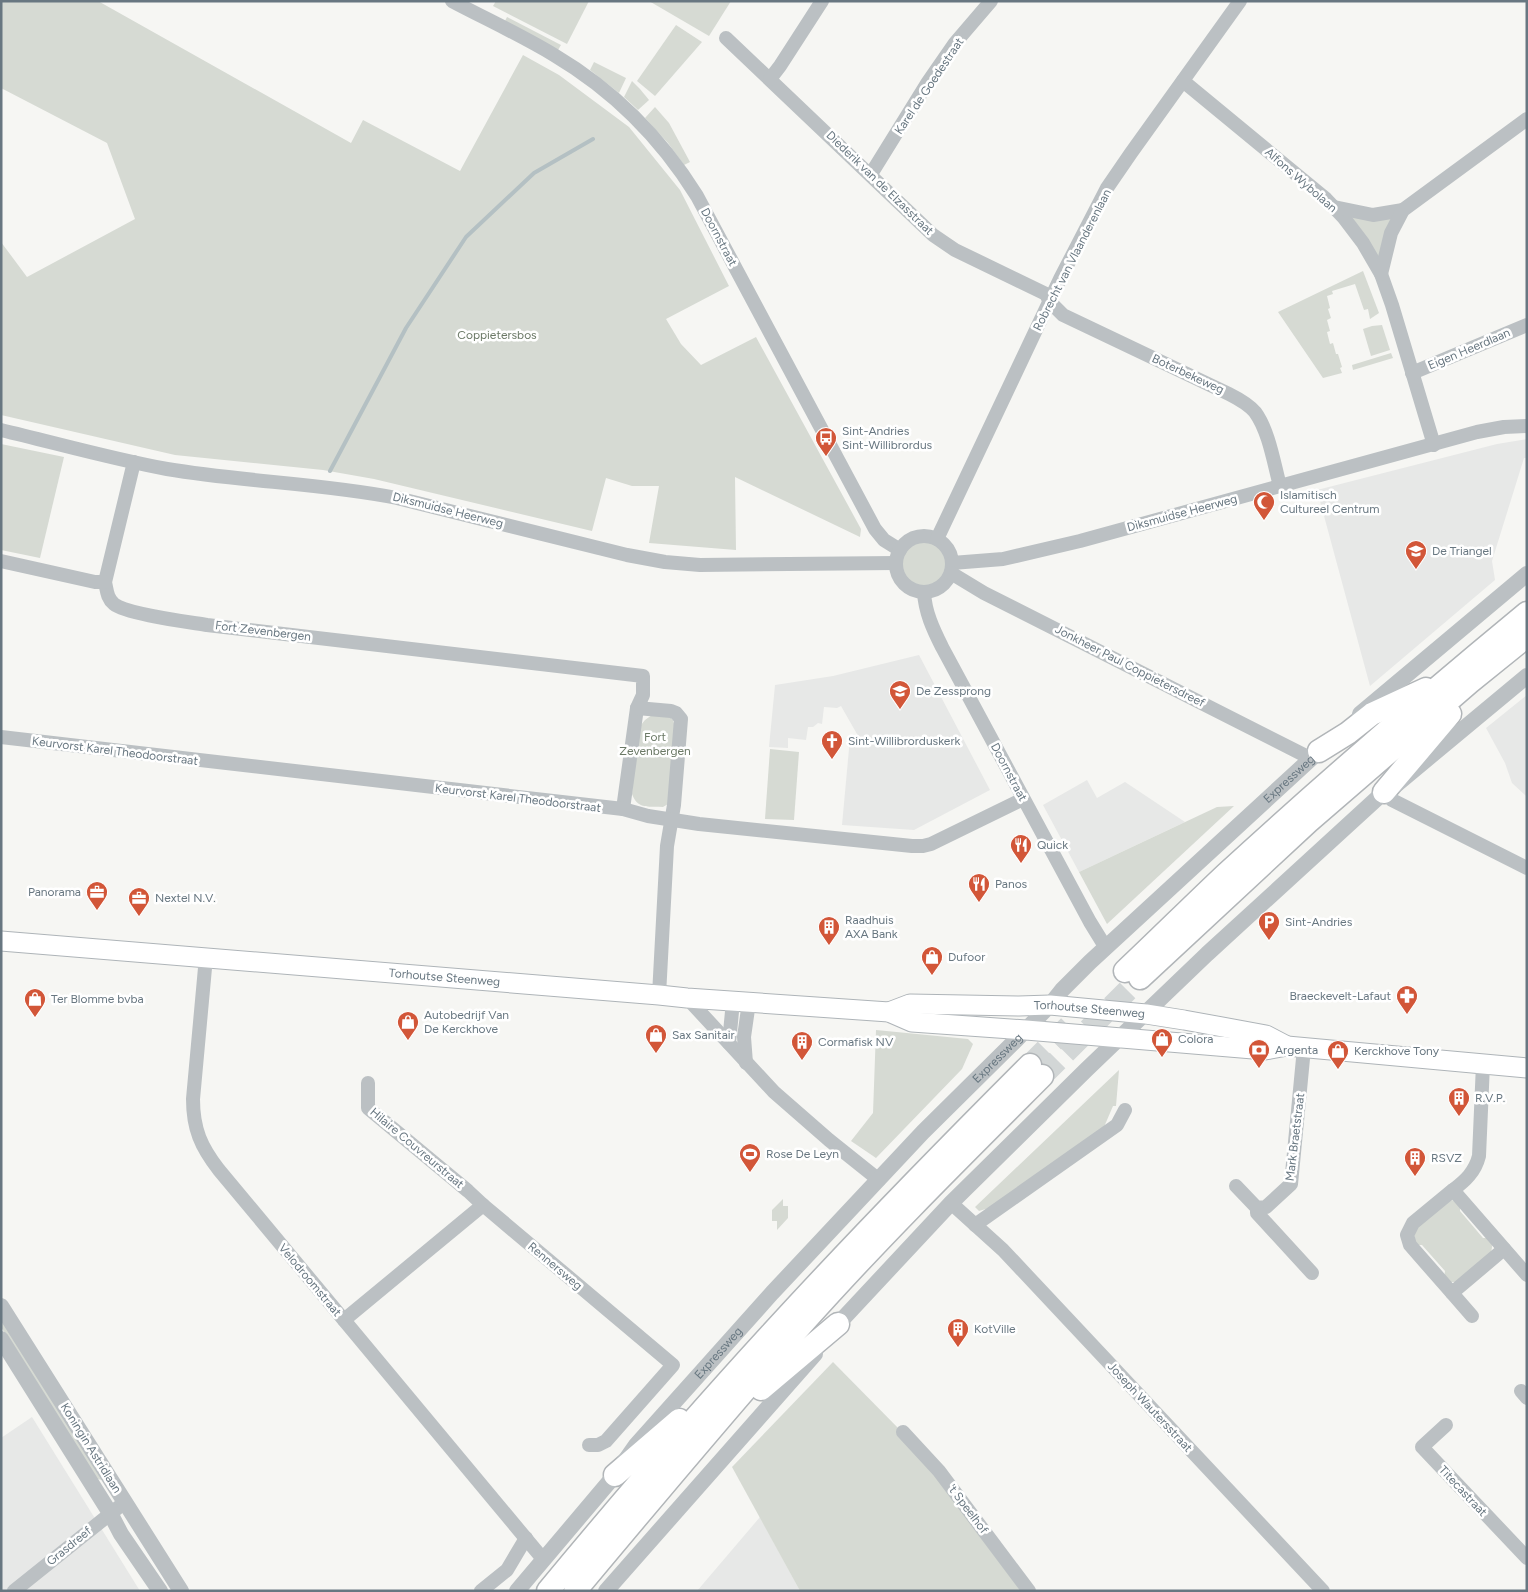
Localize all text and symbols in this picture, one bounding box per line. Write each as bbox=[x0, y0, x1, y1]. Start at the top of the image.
street label: Karel de Goedestraat bbox=[892, 35, 967, 137]
street label: Diederik van de Elzasstraat bbox=[824, 128, 937, 238]
street label: Alfons Wybolaan bbox=[1262, 145, 1340, 215]
street label: Robrecht van Vlaanderenlaan bbox=[1030, 187, 1114, 333]
street label: Doornstraat bbox=[698, 206, 740, 269]
street label: Eigen Heerdlaan bbox=[1426, 325, 1512, 373]
park label: Coppietersbos bbox=[457, 328, 537, 342]
street label: Boterbekeweg bbox=[1150, 351, 1226, 397]
place label: Sint-Andries Sint-Willibrordus bbox=[842, 424, 933, 452]
bus stop icon: Sint-Andries Sint-Willibrordus bbox=[814, 426, 838, 457]
place label: Islamitisch Cultureel Centrum bbox=[1280, 488, 1379, 516]
street label: Diksmuidse Heerweg bbox=[391, 489, 505, 531]
mosque icon: Islamitisch Cultureel Centrum bbox=[1252, 490, 1276, 521]
street label: Diksmuidse Heerweg bbox=[1125, 492, 1239, 534]
school or university icon: De Triangel bbox=[1404, 539, 1428, 570]
place label: De Triangel bbox=[1432, 544, 1492, 558]
street label: Fort Zevenbergen bbox=[214, 618, 312, 644]
street label: Jonkheer Paul Coppietersdreef bbox=[1053, 622, 1208, 710]
school or university icon: De Zessprong bbox=[888, 679, 912, 710]
place label: De Zessprong bbox=[916, 684, 991, 698]
church icon: Sint-Willibrorduskerk bbox=[820, 729, 844, 760]
park label: Fort Zevenbergen bbox=[619, 730, 691, 758]
street label: Keurvorst Karel Theodoorstraat bbox=[31, 734, 199, 768]
place label: Sint-Willibrorduskerk bbox=[848, 734, 960, 748]
street label: Doornstraat bbox=[988, 741, 1030, 804]
street label: Expressweg bbox=[1261, 752, 1318, 806]
street label: Keurvorst Karel Theodoorstraat bbox=[434, 781, 602, 815]
restaurant icon: Quick bbox=[1009, 833, 1033, 864]
place label: Quick bbox=[1037, 838, 1068, 852]
restaurant icon: Panos bbox=[967, 872, 991, 903]
place label: Panos bbox=[995, 877, 1028, 891]
office icon: Panorama bbox=[85, 880, 109, 911]
place label: Panorama bbox=[28, 885, 81, 899]
office icon: Nextel N.V. bbox=[127, 886, 151, 917]
place label: Nextel N.V. bbox=[155, 891, 216, 905]
parking icon: Sint-Andries bbox=[1257, 910, 1281, 941]
place label: Raadhuis AXA Bank bbox=[845, 913, 898, 941]
building icon: Raadhuis AXA Bank bbox=[817, 915, 841, 946]
place label: Sint-Andries bbox=[1285, 915, 1353, 929]
shop icon: Dufoor bbox=[920, 945, 944, 976]
place label: Dufoor bbox=[948, 950, 985, 964]
street label: Torhoutse Steenweg bbox=[388, 966, 501, 989]
pharmacy icon: Braeckevelt-Lafaut bbox=[1395, 984, 1419, 1015]
shop icon: Ter Blomme bvba bbox=[23, 987, 47, 1018]
place label: Braeckevelt-Lafaut bbox=[1289, 989, 1391, 1003]
place label: Ter Blomme bvba bbox=[51, 992, 144, 1006]
street label: Torhoutse Steenweg bbox=[1034, 998, 1145, 1021]
place label: Autobedrijf Van De Kerckhove bbox=[424, 1008, 509, 1036]
shop icon: Autobedrijf Van De Kerckhove bbox=[396, 1010, 420, 1041]
shop icon: Sax Sanitair bbox=[644, 1023, 668, 1054]
shop icon: Colora bbox=[1150, 1027, 1174, 1058]
place label: Sax Sanitair bbox=[672, 1028, 735, 1042]
building icon: Cormafisk NV bbox=[790, 1030, 814, 1061]
street label: Expressweg bbox=[970, 1031, 1025, 1086]
place label: Colora bbox=[1178, 1032, 1213, 1046]
place label: Cormafisk NV bbox=[818, 1035, 894, 1049]
bank icon: Argenta bbox=[1247, 1038, 1271, 1069]
shop icon: Kerckhove Tony bbox=[1326, 1039, 1350, 1070]
place label: Argenta bbox=[1275, 1043, 1318, 1057]
place label: Kerckhove Tony bbox=[1354, 1044, 1440, 1058]
building icon: R.V.P. bbox=[1447, 1086, 1471, 1117]
place label: R.V.P. bbox=[1475, 1091, 1505, 1105]
street label: Mark Braetstraat bbox=[1283, 1092, 1307, 1182]
street label: Hilaire Couvreurstraat bbox=[367, 1105, 467, 1192]
sports icon: Rose De Leyn bbox=[738, 1142, 762, 1173]
building icon: RSVZ bbox=[1403, 1146, 1427, 1177]
place label: Rose De Leyn bbox=[766, 1147, 839, 1161]
place label: RSVZ bbox=[1431, 1151, 1462, 1165]
street label: Rennersweg bbox=[525, 1239, 585, 1293]
street label: Velodroomstraat bbox=[276, 1241, 345, 1319]
building icon: KotVille bbox=[946, 1317, 970, 1348]
place label: KotVille bbox=[974, 1322, 1016, 1336]
street label: Expressweg bbox=[692, 1324, 745, 1382]
street label: Joseph Wautersstraat bbox=[1105, 1359, 1196, 1455]
street label: Koningin Astridlaan bbox=[58, 1400, 125, 1496]
street label: Titecastraat bbox=[1436, 1463, 1490, 1520]
street label: 't Speelhof bbox=[945, 1482, 991, 1537]
street label: Grasdreef bbox=[44, 1523, 95, 1568]

